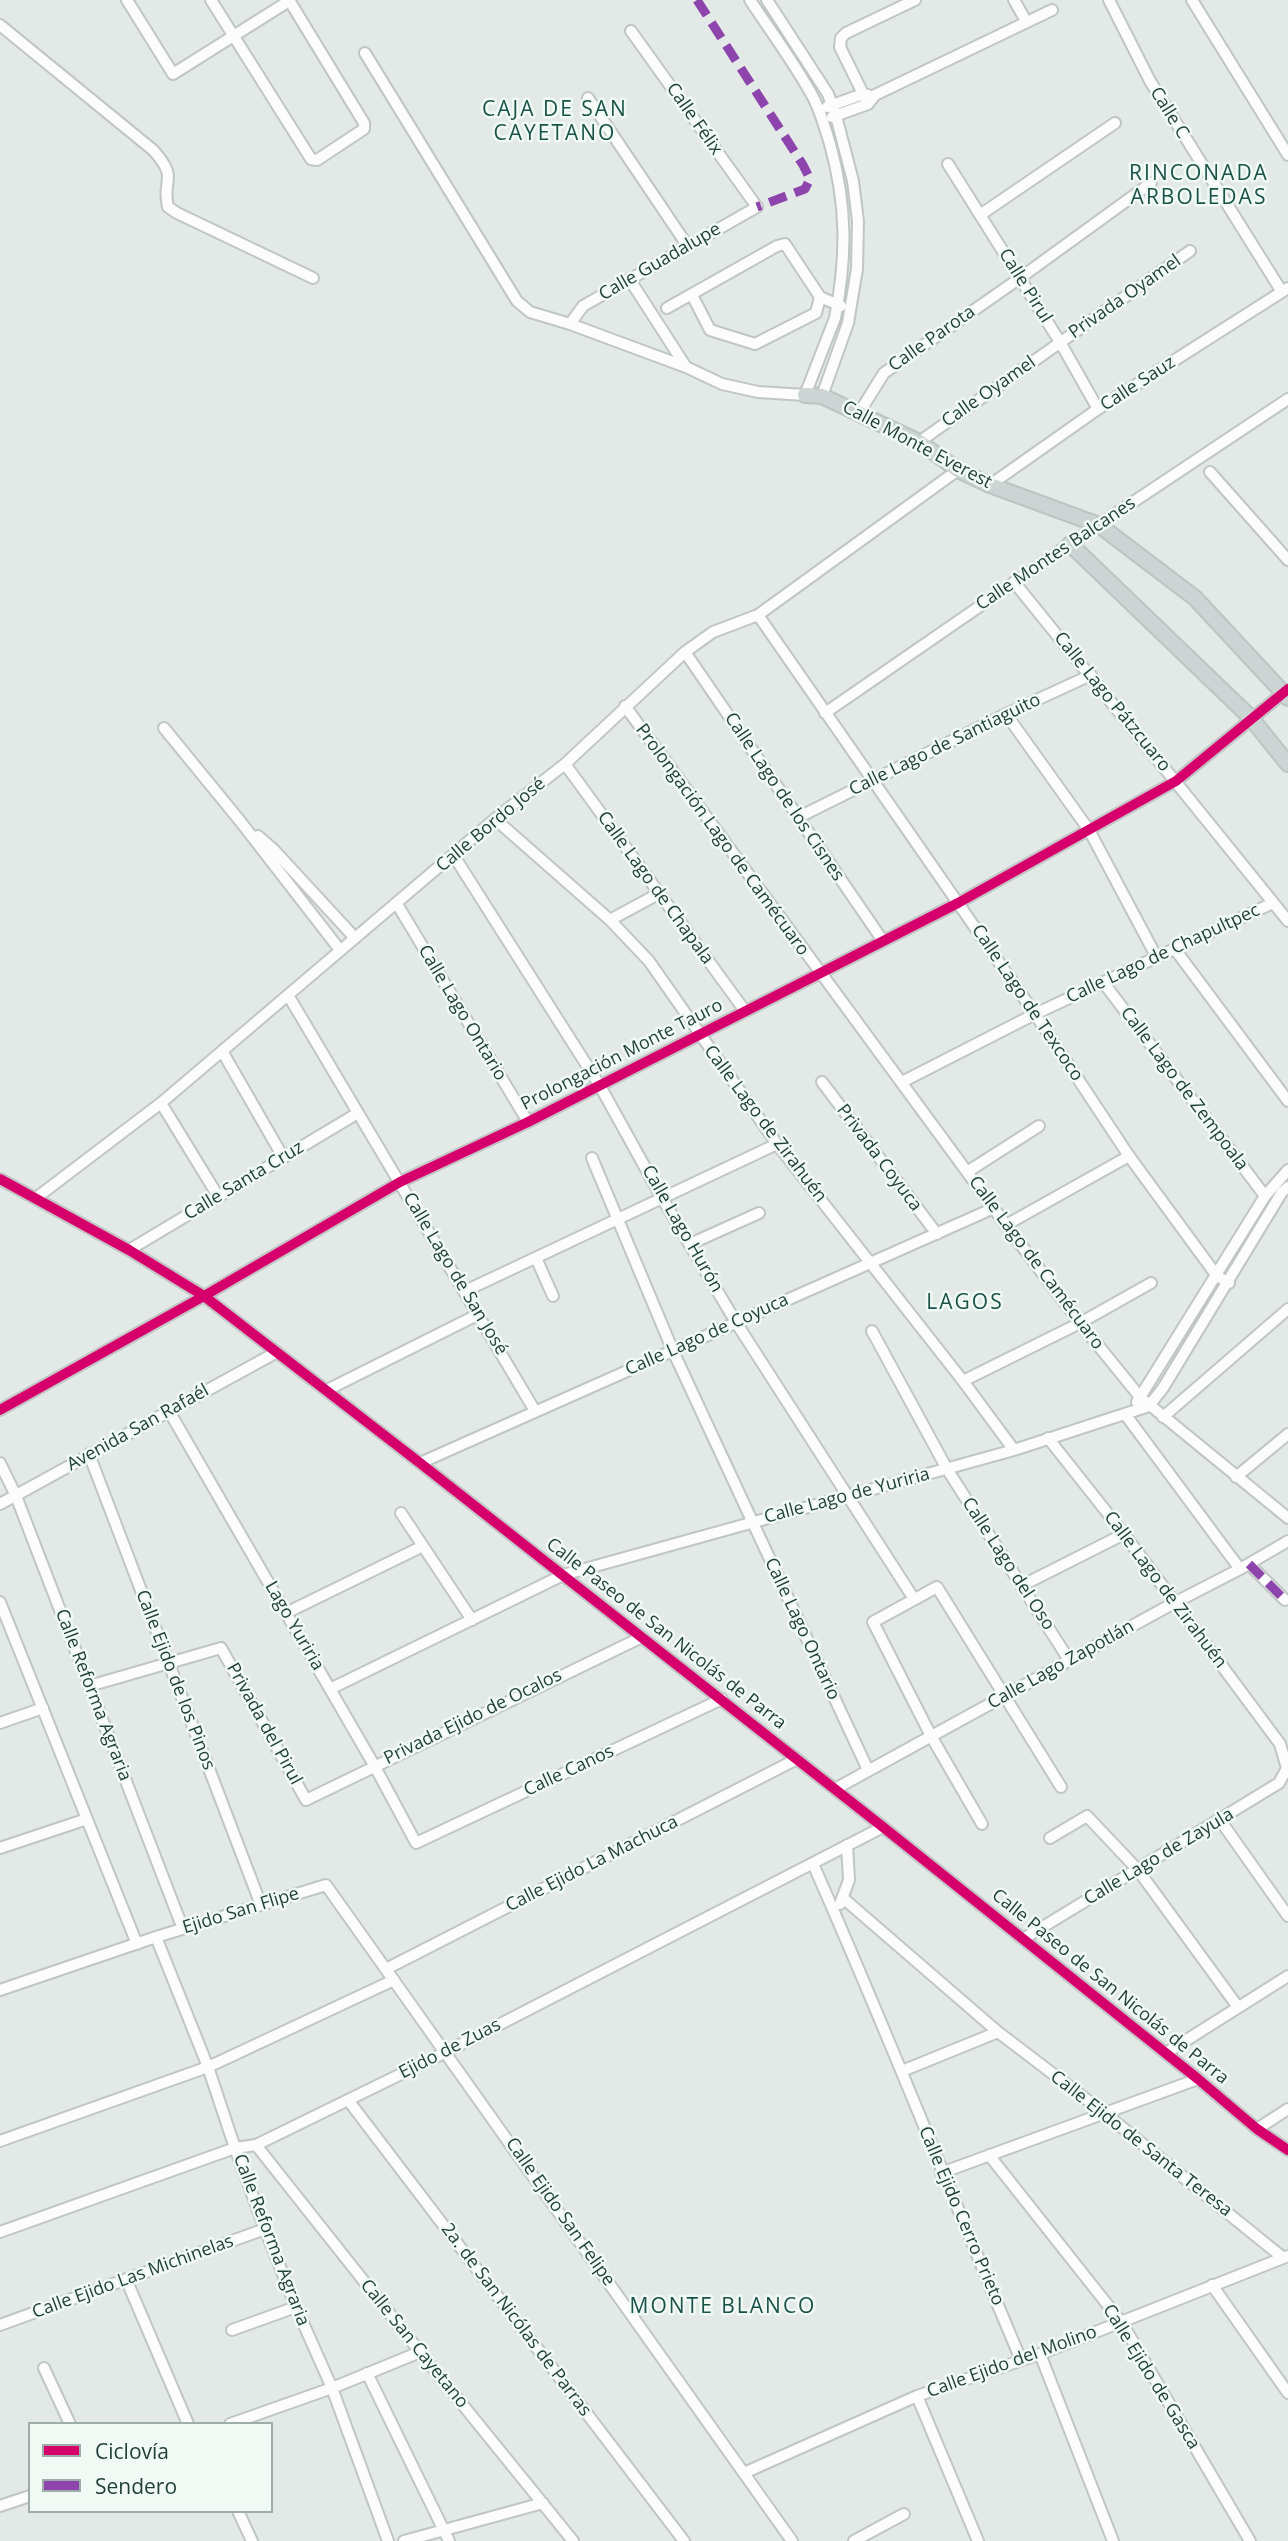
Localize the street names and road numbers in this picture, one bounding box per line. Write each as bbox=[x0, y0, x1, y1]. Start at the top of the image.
street label: Calle Félix bbox=[661, 79, 727, 159]
street label: Calle C bbox=[1145, 83, 1193, 143]
street label: Calle Guadalupe bbox=[595, 218, 725, 306]
street label: Calle Pirul bbox=[994, 245, 1056, 327]
street label: Privada Oyamel bbox=[1065, 250, 1185, 344]
street label: Calle Parota bbox=[885, 301, 979, 377]
street label: Calle Oyamel bbox=[938, 352, 1040, 432]
street label: Calle Sauz bbox=[1097, 352, 1179, 416]
street label: Calle Monte Everest bbox=[839, 396, 995, 494]
street label: Calle Montes Balcanes bbox=[972, 493, 1140, 615]
street label: Calle Lago Pátzcuaro bbox=[1049, 628, 1175, 776]
street label: Calle Lago de Santiaguito bbox=[846, 689, 1044, 801]
street label: Calle Lago de los Cisnes bbox=[720, 709, 848, 885]
street label: Prolongación Lago de Camécuaro bbox=[631, 720, 813, 960]
street label: Calle Bordo José bbox=[432, 773, 550, 877]
street label: Calle Lago de Chapala bbox=[592, 807, 718, 969]
street label: Calle Lago de Chapultpec bbox=[1063, 900, 1263, 1008]
street label: Calle Lago de Texcoco bbox=[967, 921, 1087, 1085]
street label: Calle Lago Ontario bbox=[413, 941, 511, 1085]
street label: Prolongación Monte Tauro bbox=[518, 995, 726, 1115]
street label: Calle Lago de Zempoala bbox=[1115, 1003, 1253, 1175]
street label: Calle Lago de Zirahuén bbox=[699, 1041, 831, 1207]
street label: Privada Coyuca bbox=[832, 1100, 926, 1216]
street label: Calle Santa Cruz bbox=[180, 1137, 308, 1225]
street label: Calle Lago Hurón bbox=[637, 1161, 727, 1297]
street label: Calle Lago de Camécuaro bbox=[964, 1172, 1108, 1354]
street label: Calle Lago de San José bbox=[398, 1189, 512, 1359]
street label: Calle Lago de Coyuca bbox=[622, 1289, 792, 1381]
street label: Avenida San Rafaél bbox=[63, 1380, 213, 1476]
street label: Calle Lago de Yuriria bbox=[762, 1463, 932, 1529]
street label: Calle Lago del Oso bbox=[957, 1494, 1059, 1634]
street label: Calle Lago de Zirahuén bbox=[1099, 1507, 1231, 1673]
street label: Calle Paseo de San Nicolás de Parra bbox=[542, 1534, 790, 1734]
street label: Calle Lago Ontario bbox=[760, 1555, 844, 1703]
street label: Lago Yuriria bbox=[260, 1577, 328, 1675]
street label: Calle Ejido de los Pinos bbox=[131, 1587, 219, 1773]
street label: Calle Reforma Agraria bbox=[50, 1606, 136, 1784]
street label: Calle Lago Zapotlán bbox=[984, 1616, 1138, 1714]
street label: Privada del Pirul bbox=[222, 1659, 306, 1789]
street label: Privada Ejido de Ocalos bbox=[380, 1664, 566, 1770]
street label: Calle Canos bbox=[520, 1741, 618, 1801]
street label: Calle Lago de Zayula bbox=[1080, 1804, 1238, 1910]
street label: Calle Ejido La Machuca bbox=[502, 1811, 682, 1917]
street label: Ejido San Flipe bbox=[180, 1883, 302, 1939]
street label: Calle Paseo de San Nicolás de Parra bbox=[987, 1885, 1233, 2089]
street label: Ejido de Zuas bbox=[396, 2014, 504, 2084]
street label: Calle Ejido de Santa Teresa bbox=[1046, 2066, 1236, 2222]
street label: Calle Ejido Cerro Prieto bbox=[913, 2123, 1009, 2309]
street label: Calle Ejido San Felipe bbox=[501, 2134, 619, 2290]
street label: Calle Reforma Agraria bbox=[228, 2151, 314, 2329]
street label: 2a. de San Nicólas de Parras bbox=[436, 2219, 596, 2421]
street label: Calle Ejido Las Michinelas bbox=[29, 2230, 237, 2324]
street label: Calle San Cayetano bbox=[355, 2275, 473, 2413]
street label: Calle Ejido de Gasca bbox=[1098, 2301, 1204, 2453]
street label: Calle Ejido del Molino bbox=[924, 2321, 1100, 2403]

